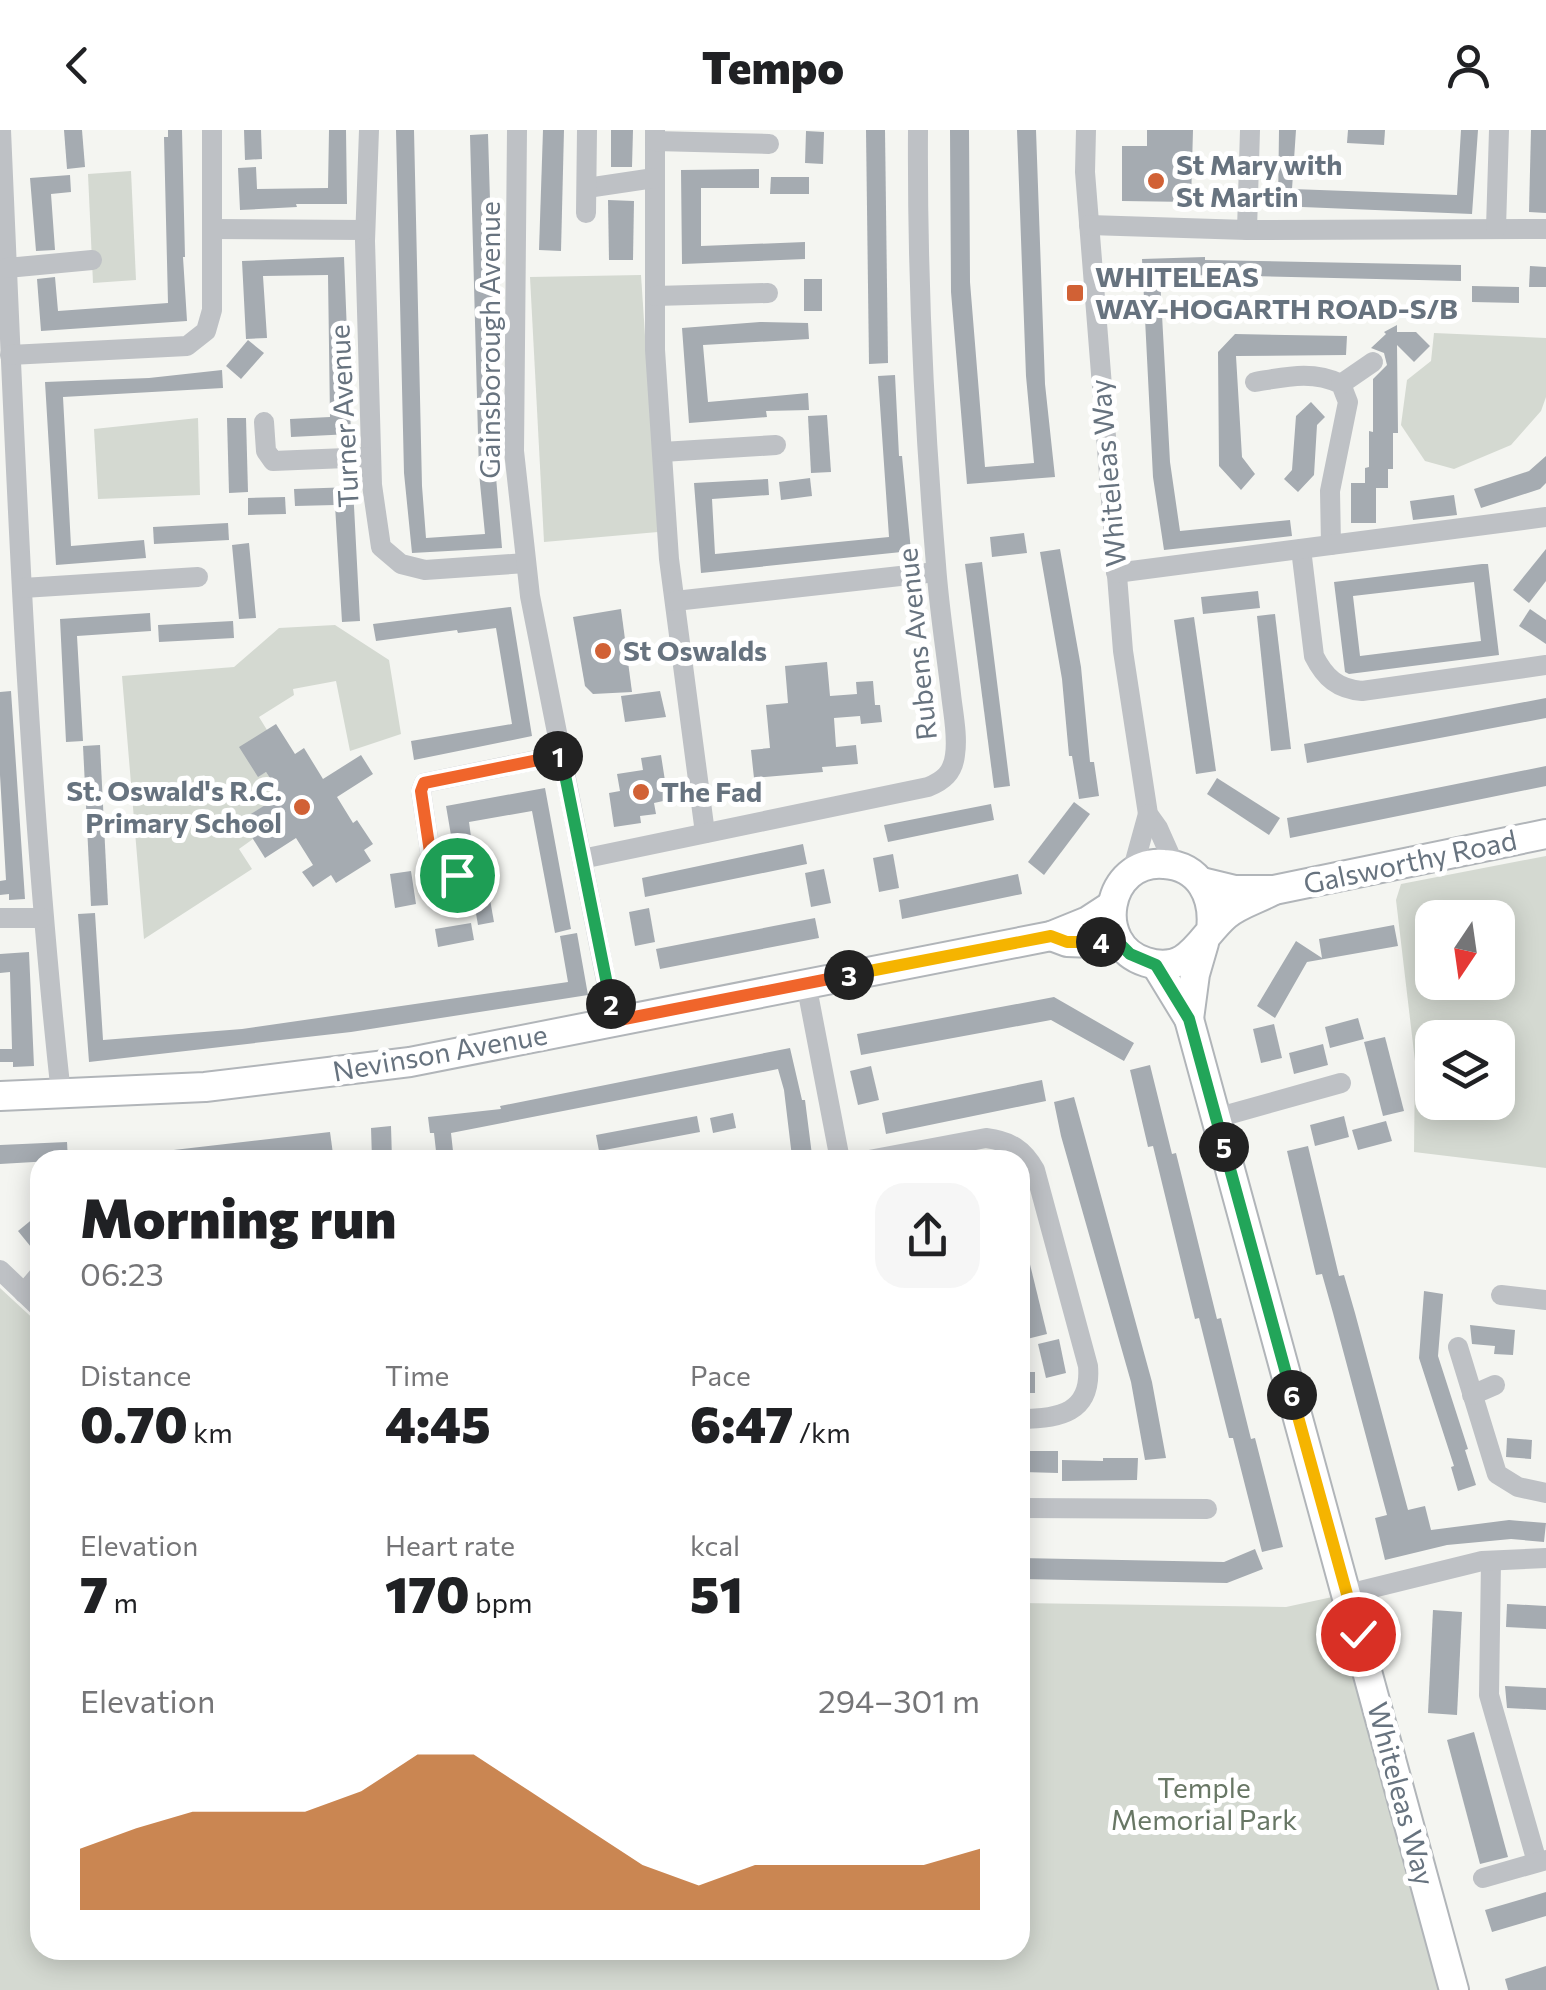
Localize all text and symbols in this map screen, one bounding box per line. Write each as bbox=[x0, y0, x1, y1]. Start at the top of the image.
icon: back bbox=[50, 38, 105, 93]
text: Tempo bbox=[702, 38, 844, 93]
icon: person bbox=[1441, 38, 1496, 93]
place label: St Mary with St Martin bbox=[1176, 147, 1343, 213]
marker: St Mary with St Martin bbox=[1145, 170, 1167, 192]
street label: Gainsborough Avenue bbox=[472, 201, 506, 479]
place label: WHITELEAS WAY-HOGARTH ROAD-S/B bbox=[1095, 259, 1458, 325]
marker: WHITELEAS WAY-HOGARTH ROAD-S/B bbox=[1064, 282, 1086, 304]
street label: Turner Avenue bbox=[321, 324, 365, 508]
street label: Whiteleas Way bbox=[1082, 378, 1132, 568]
street label: Rubens Avenue bbox=[889, 546, 943, 742]
place label: St Oswalds bbox=[623, 633, 767, 667]
marker: St Oswalds bbox=[592, 640, 614, 662]
pin: 1 bbox=[533, 731, 583, 781]
text: 1 bbox=[552, 739, 564, 773]
place label: St. Oswald's R.C. Primary School bbox=[66, 773, 282, 839]
place label: The Fad bbox=[661, 774, 762, 808]
marker: The Fad bbox=[630, 781, 652, 803]
marker: St. Oswald's R.C. Primary School bbox=[291, 796, 313, 818]
street label: Galsworthy Road bbox=[1300, 822, 1519, 900]
pin bbox=[415, 833, 500, 918]
icon: arrive bbox=[430, 848, 485, 903]
north arrow bbox=[1415, 900, 1515, 1000]
map controls bbox=[1415, 900, 1515, 1120]
pin: 4 bbox=[1076, 917, 1126, 967]
text: 4 bbox=[1092, 925, 1110, 959]
pin: 3 bbox=[824, 950, 874, 1000]
text: 3 bbox=[841, 958, 857, 992]
pin: 2 bbox=[586, 979, 636, 1029]
text: 2 bbox=[603, 987, 619, 1021]
street label: Nevinson Avenue bbox=[330, 1016, 550, 1088]
button: layers bbox=[1415, 1020, 1515, 1120]
pin: 5 bbox=[1199, 1122, 1249, 1172]
text: 5 bbox=[1216, 1130, 1232, 1164]
text: Morning run bbox=[80, 1182, 396, 1249]
button: share bbox=[875, 1183, 980, 1288]
text: 06:23 bbox=[80, 1253, 164, 1293]
text: Distance bbox=[80, 1358, 191, 1392]
text: Time bbox=[385, 1358, 449, 1392]
text: Pace bbox=[690, 1358, 751, 1392]
pin: 6 bbox=[1267, 1370, 1317, 1420]
text: 6 bbox=[1283, 1378, 1301, 1412]
text: 0.70 bbox=[80, 1392, 188, 1453]
text: 4:45 bbox=[385, 1392, 491, 1453]
text: 6:47 bbox=[690, 1392, 793, 1453]
text: km bbox=[188, 1415, 233, 1449]
text: /km bbox=[793, 1415, 851, 1449]
text: Elevation bbox=[80, 1528, 198, 1562]
text: Heart rate bbox=[385, 1528, 515, 1562]
text: kcal bbox=[690, 1528, 740, 1562]
text: 7 bbox=[80, 1562, 108, 1623]
text: 170 bbox=[385, 1562, 470, 1623]
text: 51 bbox=[690, 1562, 743, 1623]
text: m bbox=[108, 1585, 138, 1619]
text: bpm bbox=[470, 1585, 533, 1619]
pin bbox=[1316, 1592, 1401, 1677]
icon: check bbox=[1331, 1607, 1386, 1662]
text: Elevation bbox=[80, 1680, 215, 1720]
text: 294–301 m bbox=[818, 1680, 980, 1720]
street label: Whiteleas Way bbox=[1361, 1698, 1443, 1889]
park label: Temple Memorial Park bbox=[1111, 1770, 1297, 1836]

